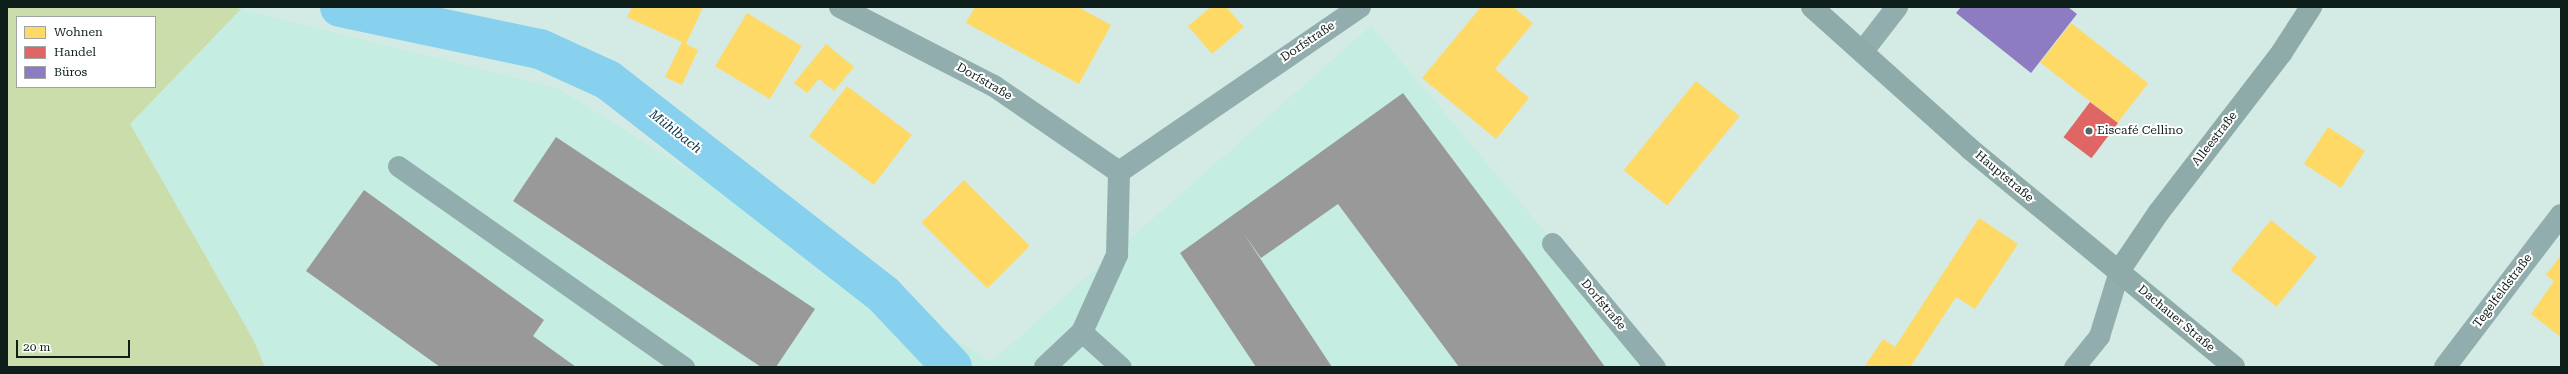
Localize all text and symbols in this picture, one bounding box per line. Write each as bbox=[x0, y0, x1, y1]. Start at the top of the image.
legend bbox=[16, 16, 156, 88]
street label: Dorfstraße bbox=[1278, 19, 1338, 65]
text: Wohnen bbox=[54, 25, 103, 39]
text: Handel bbox=[54, 45, 96, 59]
street label: Dorfstraße bbox=[954, 60, 1014, 104]
text: Büros bbox=[54, 65, 87, 79]
water label: Mühlbach bbox=[646, 107, 704, 157]
street label: Alleestraße bbox=[2189, 109, 2241, 169]
place label: Eiscafé Cellino bbox=[2097, 124, 2183, 138]
marker: Eiscafé Cellino bbox=[2084, 126, 2094, 136]
street label: Hauptstraße bbox=[1972, 148, 2036, 206]
street label: Tegelfeldstraße bbox=[2471, 251, 2535, 331]
street label: Dorfstraße bbox=[1578, 277, 1628, 333]
street label: Dachauer Straße bbox=[2135, 283, 2217, 355]
scale bar bbox=[18, 332, 132, 358]
text: 20 m bbox=[23, 340, 50, 354]

